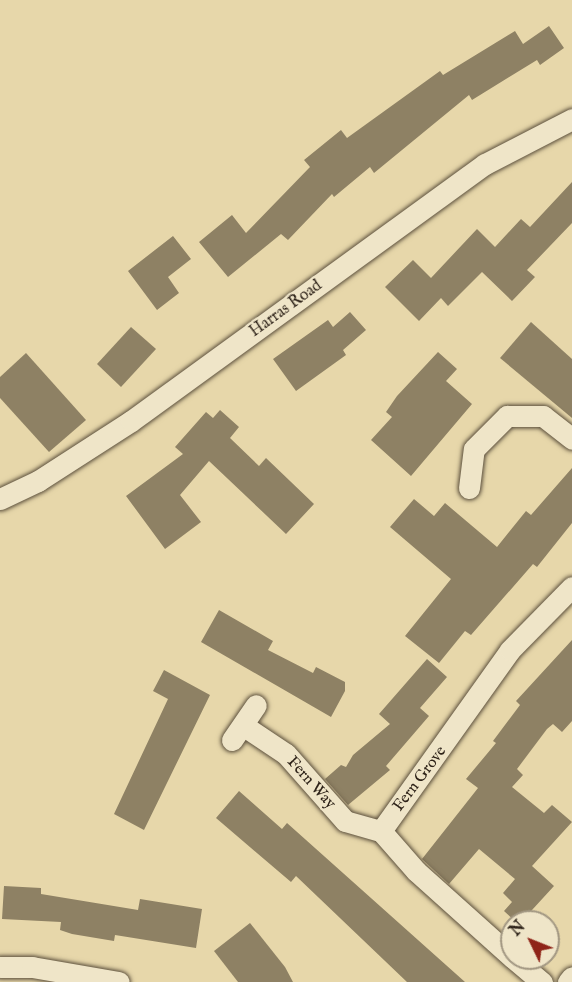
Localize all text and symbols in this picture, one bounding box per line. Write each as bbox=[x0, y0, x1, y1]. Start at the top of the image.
street label: Harras Road bbox=[246, 276, 326, 342]
street label: Fern Grove bbox=[389, 743, 451, 815]
street label: Fern Way bbox=[282, 753, 340, 813]
north arrow bbox=[500, 910, 560, 970]
text: N bbox=[506, 917, 530, 941]

